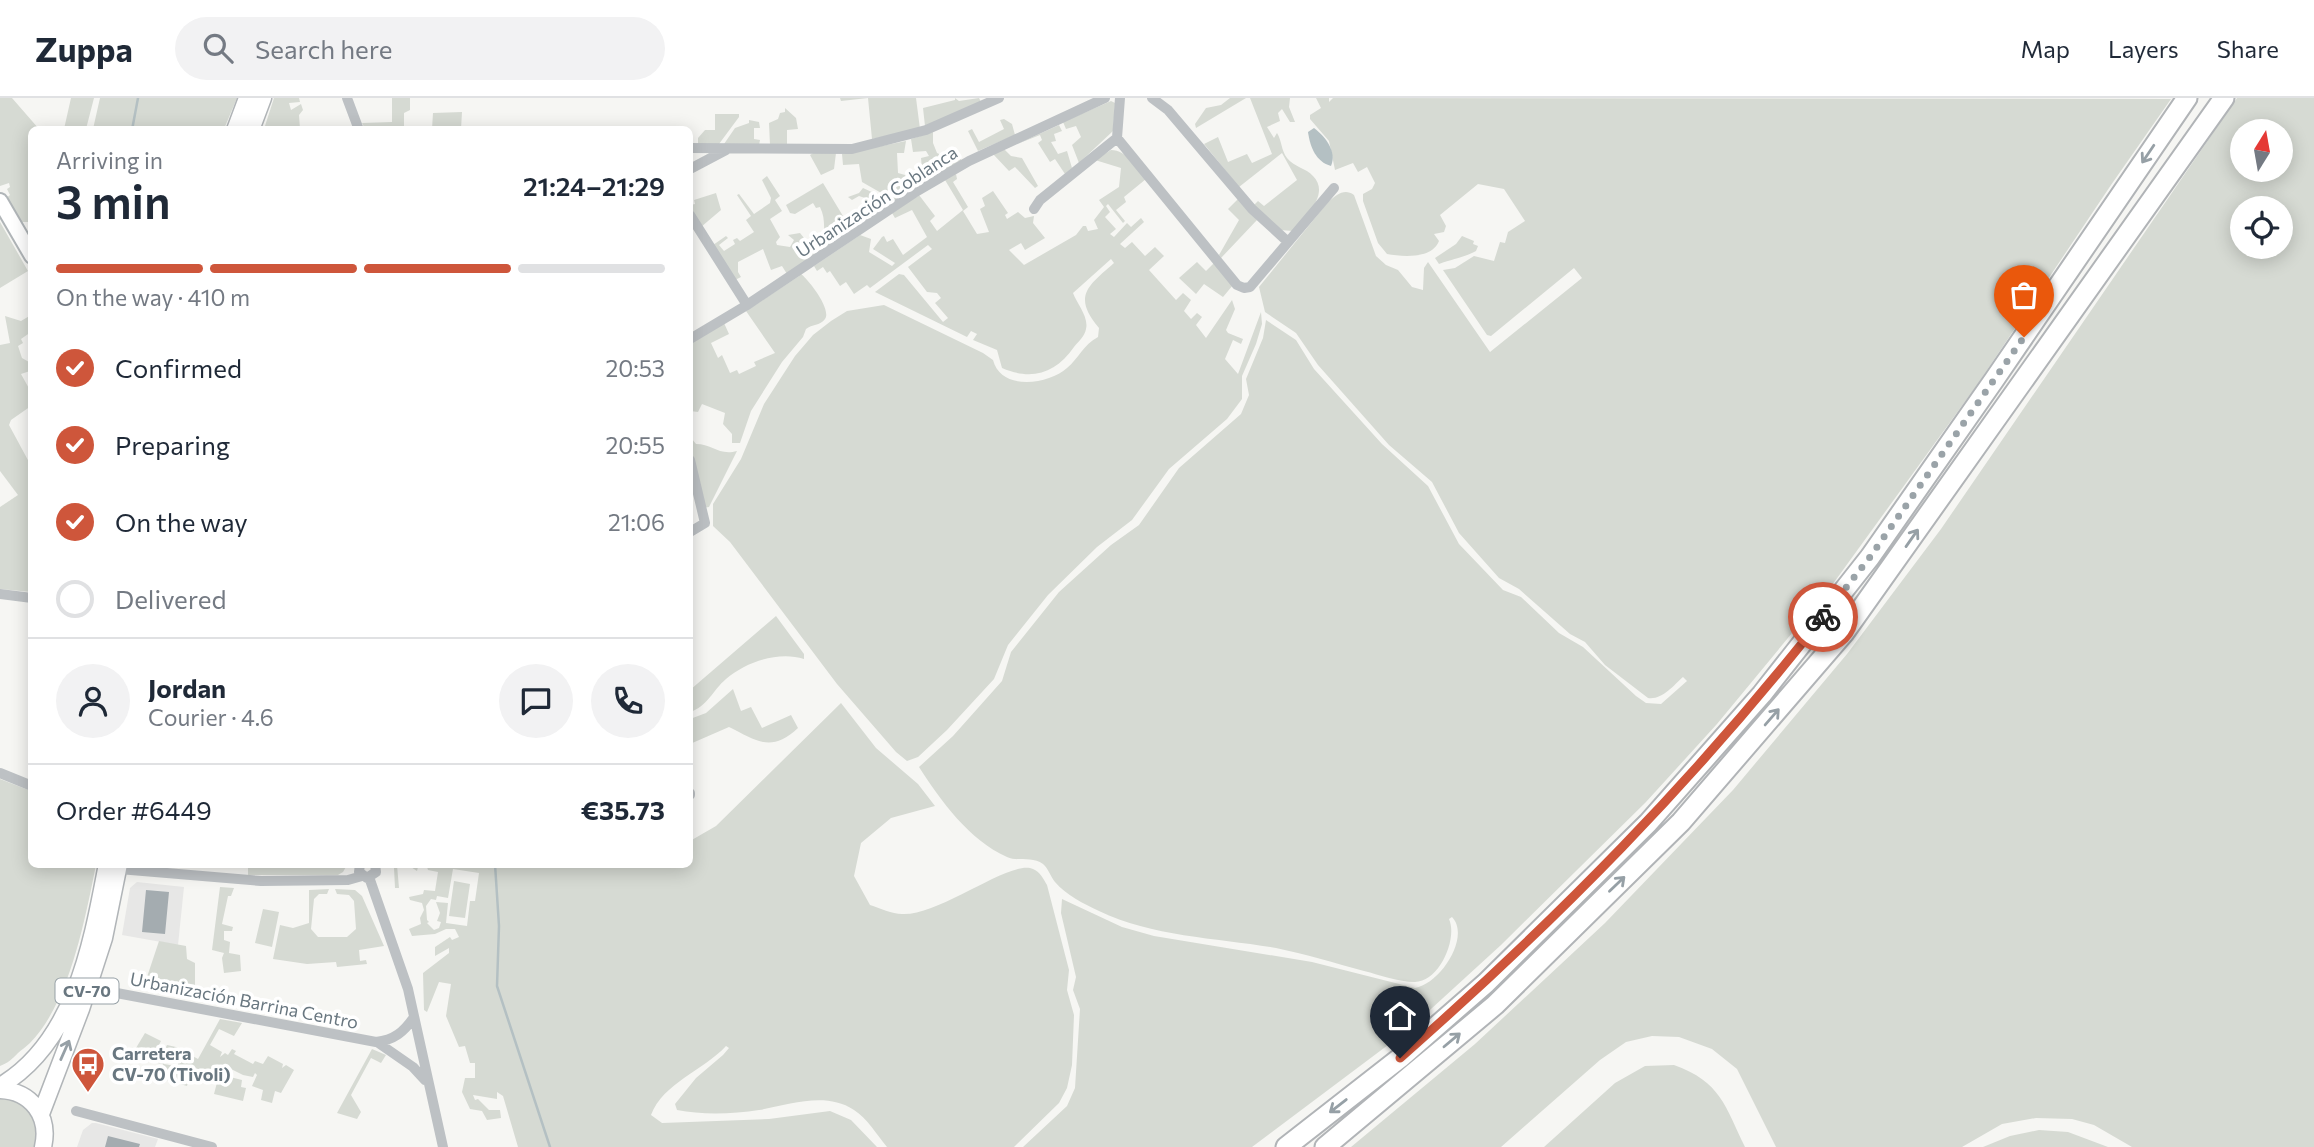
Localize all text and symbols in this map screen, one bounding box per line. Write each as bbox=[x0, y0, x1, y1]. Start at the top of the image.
search box bbox=[175, 17, 665, 80]
text: Zuppa bbox=[35, 28, 133, 69]
icon: search bbox=[199, 29, 237, 67]
text: Search here bbox=[255, 33, 392, 64]
text: Map bbox=[2021, 34, 2070, 63]
text: Layers bbox=[2108, 34, 2179, 63]
text: Share bbox=[2217, 34, 2279, 63]
north arrow bbox=[2230, 119, 2292, 182]
map controls bbox=[2230, 119, 2293, 259]
street label: Urbanización Coblanca bbox=[792, 141, 961, 262]
one-way arrow bbox=[2141, 144, 2155, 164]
text: Arriving in bbox=[56, 146, 163, 174]
text: 21:24–21:29 bbox=[523, 170, 665, 201]
text: 3 min bbox=[56, 172, 171, 228]
button: locate bbox=[2230, 196, 2293, 259]
pin bbox=[1994, 265, 2054, 337]
icon: bag bbox=[2005, 276, 2043, 314]
text: On the way · 410 m bbox=[56, 283, 250, 311]
icon: check bbox=[56, 349, 94, 387]
text: Confirmed bbox=[115, 352, 242, 383]
text: 20:53 bbox=[606, 354, 665, 382]
icon: check bbox=[56, 426, 94, 464]
text: Preparing bbox=[115, 429, 230, 460]
text: 20:55 bbox=[605, 431, 665, 459]
icon: check bbox=[56, 503, 94, 541]
text: On the way bbox=[115, 506, 248, 537]
text: 21:06 bbox=[608, 508, 665, 536]
one-way arrow bbox=[1905, 529, 1919, 548]
courier bbox=[1788, 582, 1858, 652]
text: Delivered bbox=[115, 583, 226, 614]
icon: bike bbox=[1804, 598, 1842, 636]
button: person bbox=[56, 664, 130, 738]
button: chat bbox=[499, 664, 573, 738]
button: phone bbox=[591, 664, 665, 738]
text: Jordan bbox=[148, 672, 226, 703]
text: Courier · 4.6 bbox=[148, 703, 274, 731]
one-way arrow bbox=[1764, 709, 1780, 727]
text: Order #6449 bbox=[56, 794, 212, 825]
text: €35.73 bbox=[581, 794, 665, 825]
one-way arrow bbox=[1609, 876, 1626, 893]
street label: Urbanización Barrina Centro bbox=[128, 967, 360, 1033]
road number: CV-70 bbox=[56, 978, 119, 1004]
pin bbox=[1370, 986, 1430, 1058]
icon: home bbox=[1381, 997, 1419, 1035]
one-way arrow bbox=[1443, 1032, 1461, 1048]
one-way arrow bbox=[59, 1040, 72, 1061]
place label: Carretera CV-70 (Tivoli) bbox=[112, 1042, 231, 1085]
bus stop icon: Carretera CV-70 (Tivoli) bbox=[69, 1045, 107, 1094]
one-way arrow bbox=[1329, 1099, 1348, 1114]

